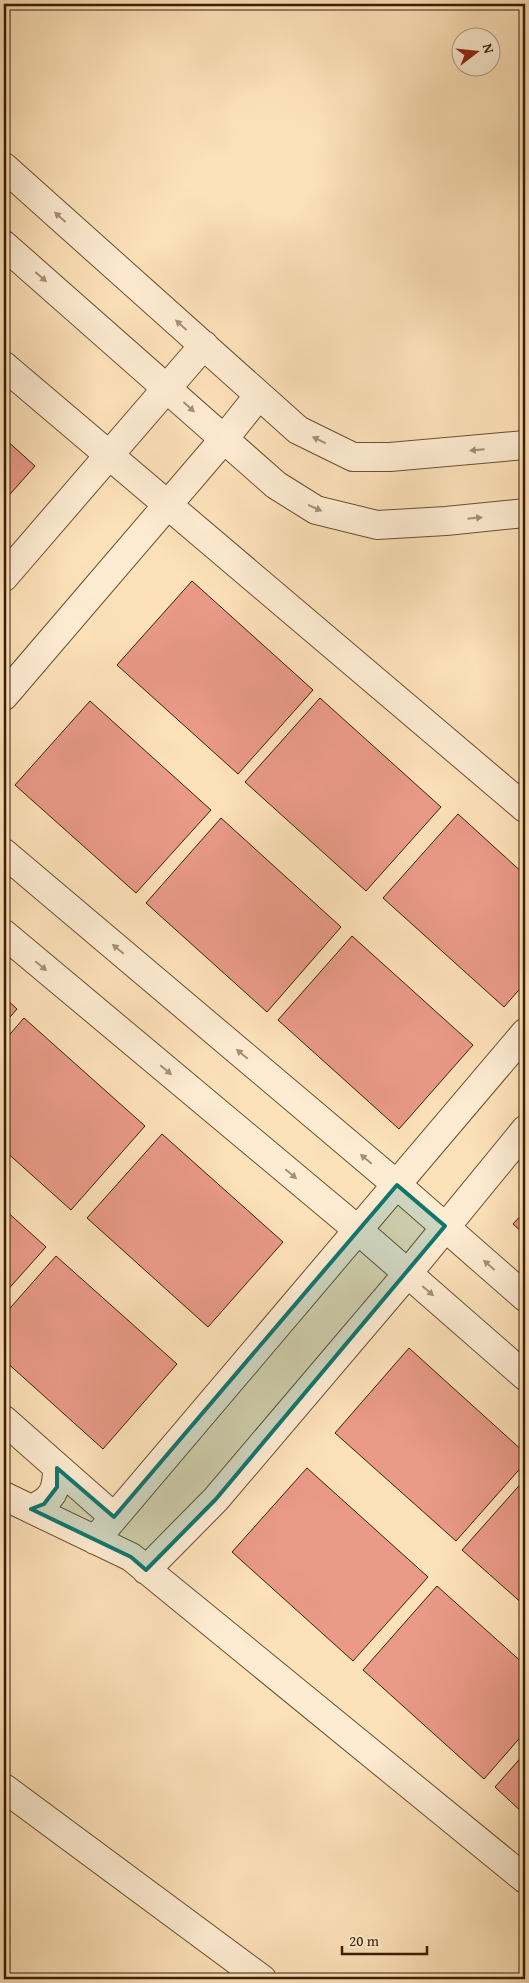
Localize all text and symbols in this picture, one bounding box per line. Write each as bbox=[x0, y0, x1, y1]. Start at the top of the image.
north arrow bbox=[452, 28, 502, 78]
text: N bbox=[478, 41, 500, 56]
one-way arrow bbox=[54, 211, 66, 223]
one-way arrow bbox=[34, 271, 46, 283]
one-way arrow bbox=[175, 320, 187, 331]
one-way arrow bbox=[182, 402, 195, 413]
one-way arrow bbox=[311, 436, 326, 444]
one-way arrow bbox=[468, 446, 484, 454]
one-way arrow bbox=[308, 503, 323, 512]
one-way arrow bbox=[468, 514, 484, 522]
one-way arrow bbox=[112, 943, 124, 955]
one-way arrow bbox=[34, 960, 47, 971]
one-way arrow bbox=[235, 1048, 248, 1059]
one-way arrow bbox=[159, 1064, 172, 1075]
one-way arrow bbox=[360, 1153, 373, 1164]
one-way arrow bbox=[284, 1168, 297, 1179]
one-way arrow bbox=[483, 1259, 495, 1271]
one-way arrow bbox=[421, 1285, 434, 1296]
scale bar bbox=[342, 1923, 426, 1955]
text: 20 m bbox=[349, 1930, 380, 1951]

